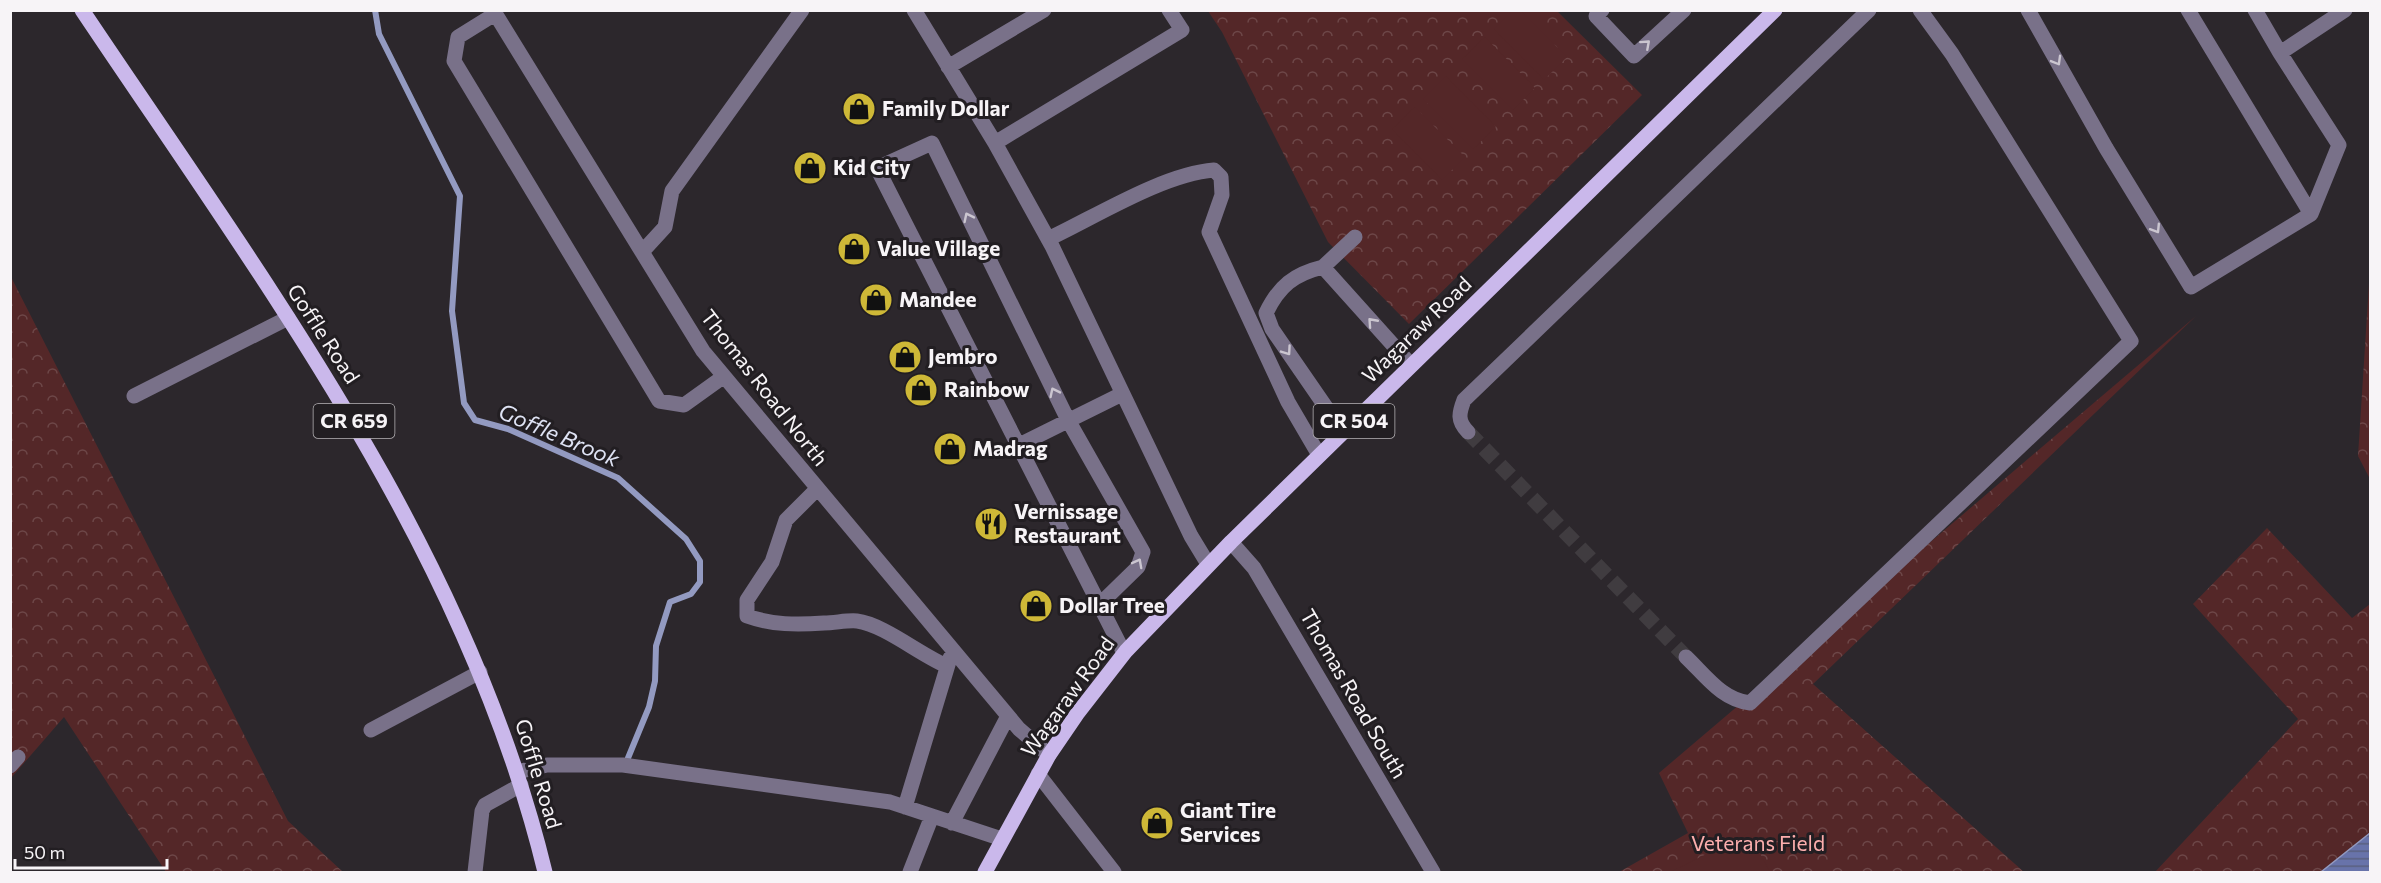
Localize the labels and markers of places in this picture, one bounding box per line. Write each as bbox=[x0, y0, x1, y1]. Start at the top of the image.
shop icon: Family Dollar bbox=[841, 91, 877, 127]
place label: Family Dollar bbox=[882, 95, 1010, 120]
shop icon: Kid City bbox=[792, 150, 828, 186]
place label: Kid City bbox=[833, 154, 911, 179]
shop icon: Value Village bbox=[836, 231, 872, 267]
place label: Value Village bbox=[877, 235, 1000, 260]
shop icon: Mandee bbox=[858, 282, 894, 318]
place label: Mandee bbox=[899, 286, 977, 311]
shop icon: Jembro bbox=[887, 339, 923, 375]
place label: Jembro bbox=[928, 343, 997, 368]
shop icon: Rainbow bbox=[903, 372, 939, 408]
place label: Rainbow bbox=[944, 376, 1030, 401]
shop icon: Madrag bbox=[932, 431, 968, 467]
place label: Madrag bbox=[973, 435, 1048, 460]
place label: Vernissage Restaurant bbox=[1014, 498, 1121, 547]
restaurant icon: Vernissage Restaurant bbox=[973, 506, 1009, 542]
shop icon: Dollar Tree bbox=[1018, 588, 1054, 624]
place label: Dollar Tree bbox=[1059, 592, 1165, 617]
place label: Giant Tire Services bbox=[1180, 797, 1276, 846]
shop icon: Giant Tire Services bbox=[1139, 805, 1175, 841]

